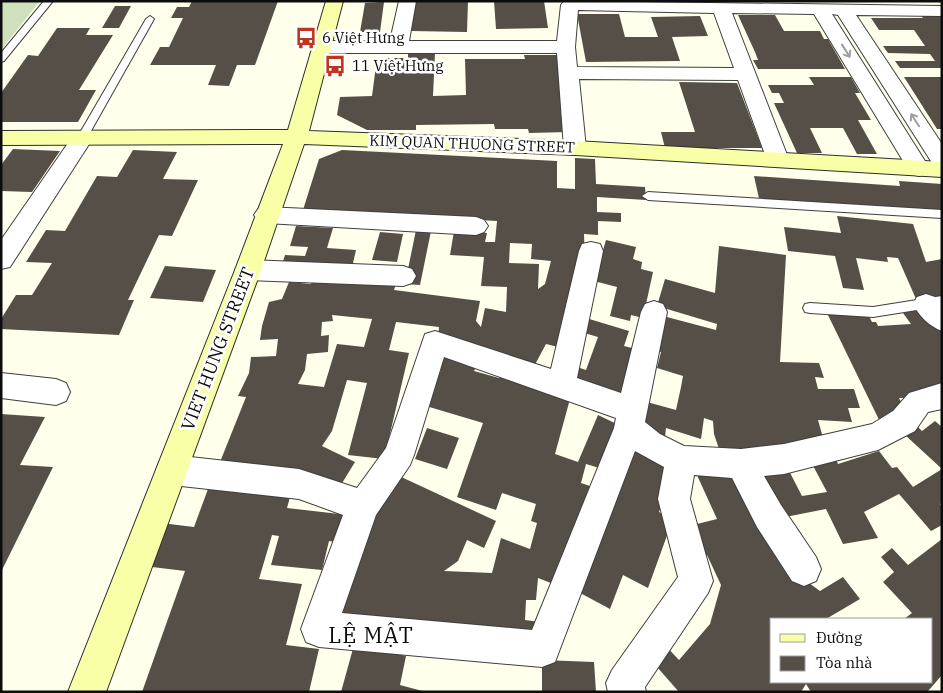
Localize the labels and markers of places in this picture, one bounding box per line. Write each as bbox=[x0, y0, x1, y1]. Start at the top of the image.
bus stop icon: 6 Việt Hưng bbox=[293, 25, 319, 51]
place label: 6 Việt Hưng bbox=[322, 28, 405, 47]
bus stop icon: 11 Việt Hưng bbox=[322, 53, 348, 79]
place label: 11 Việt Hưng bbox=[352, 56, 444, 75]

